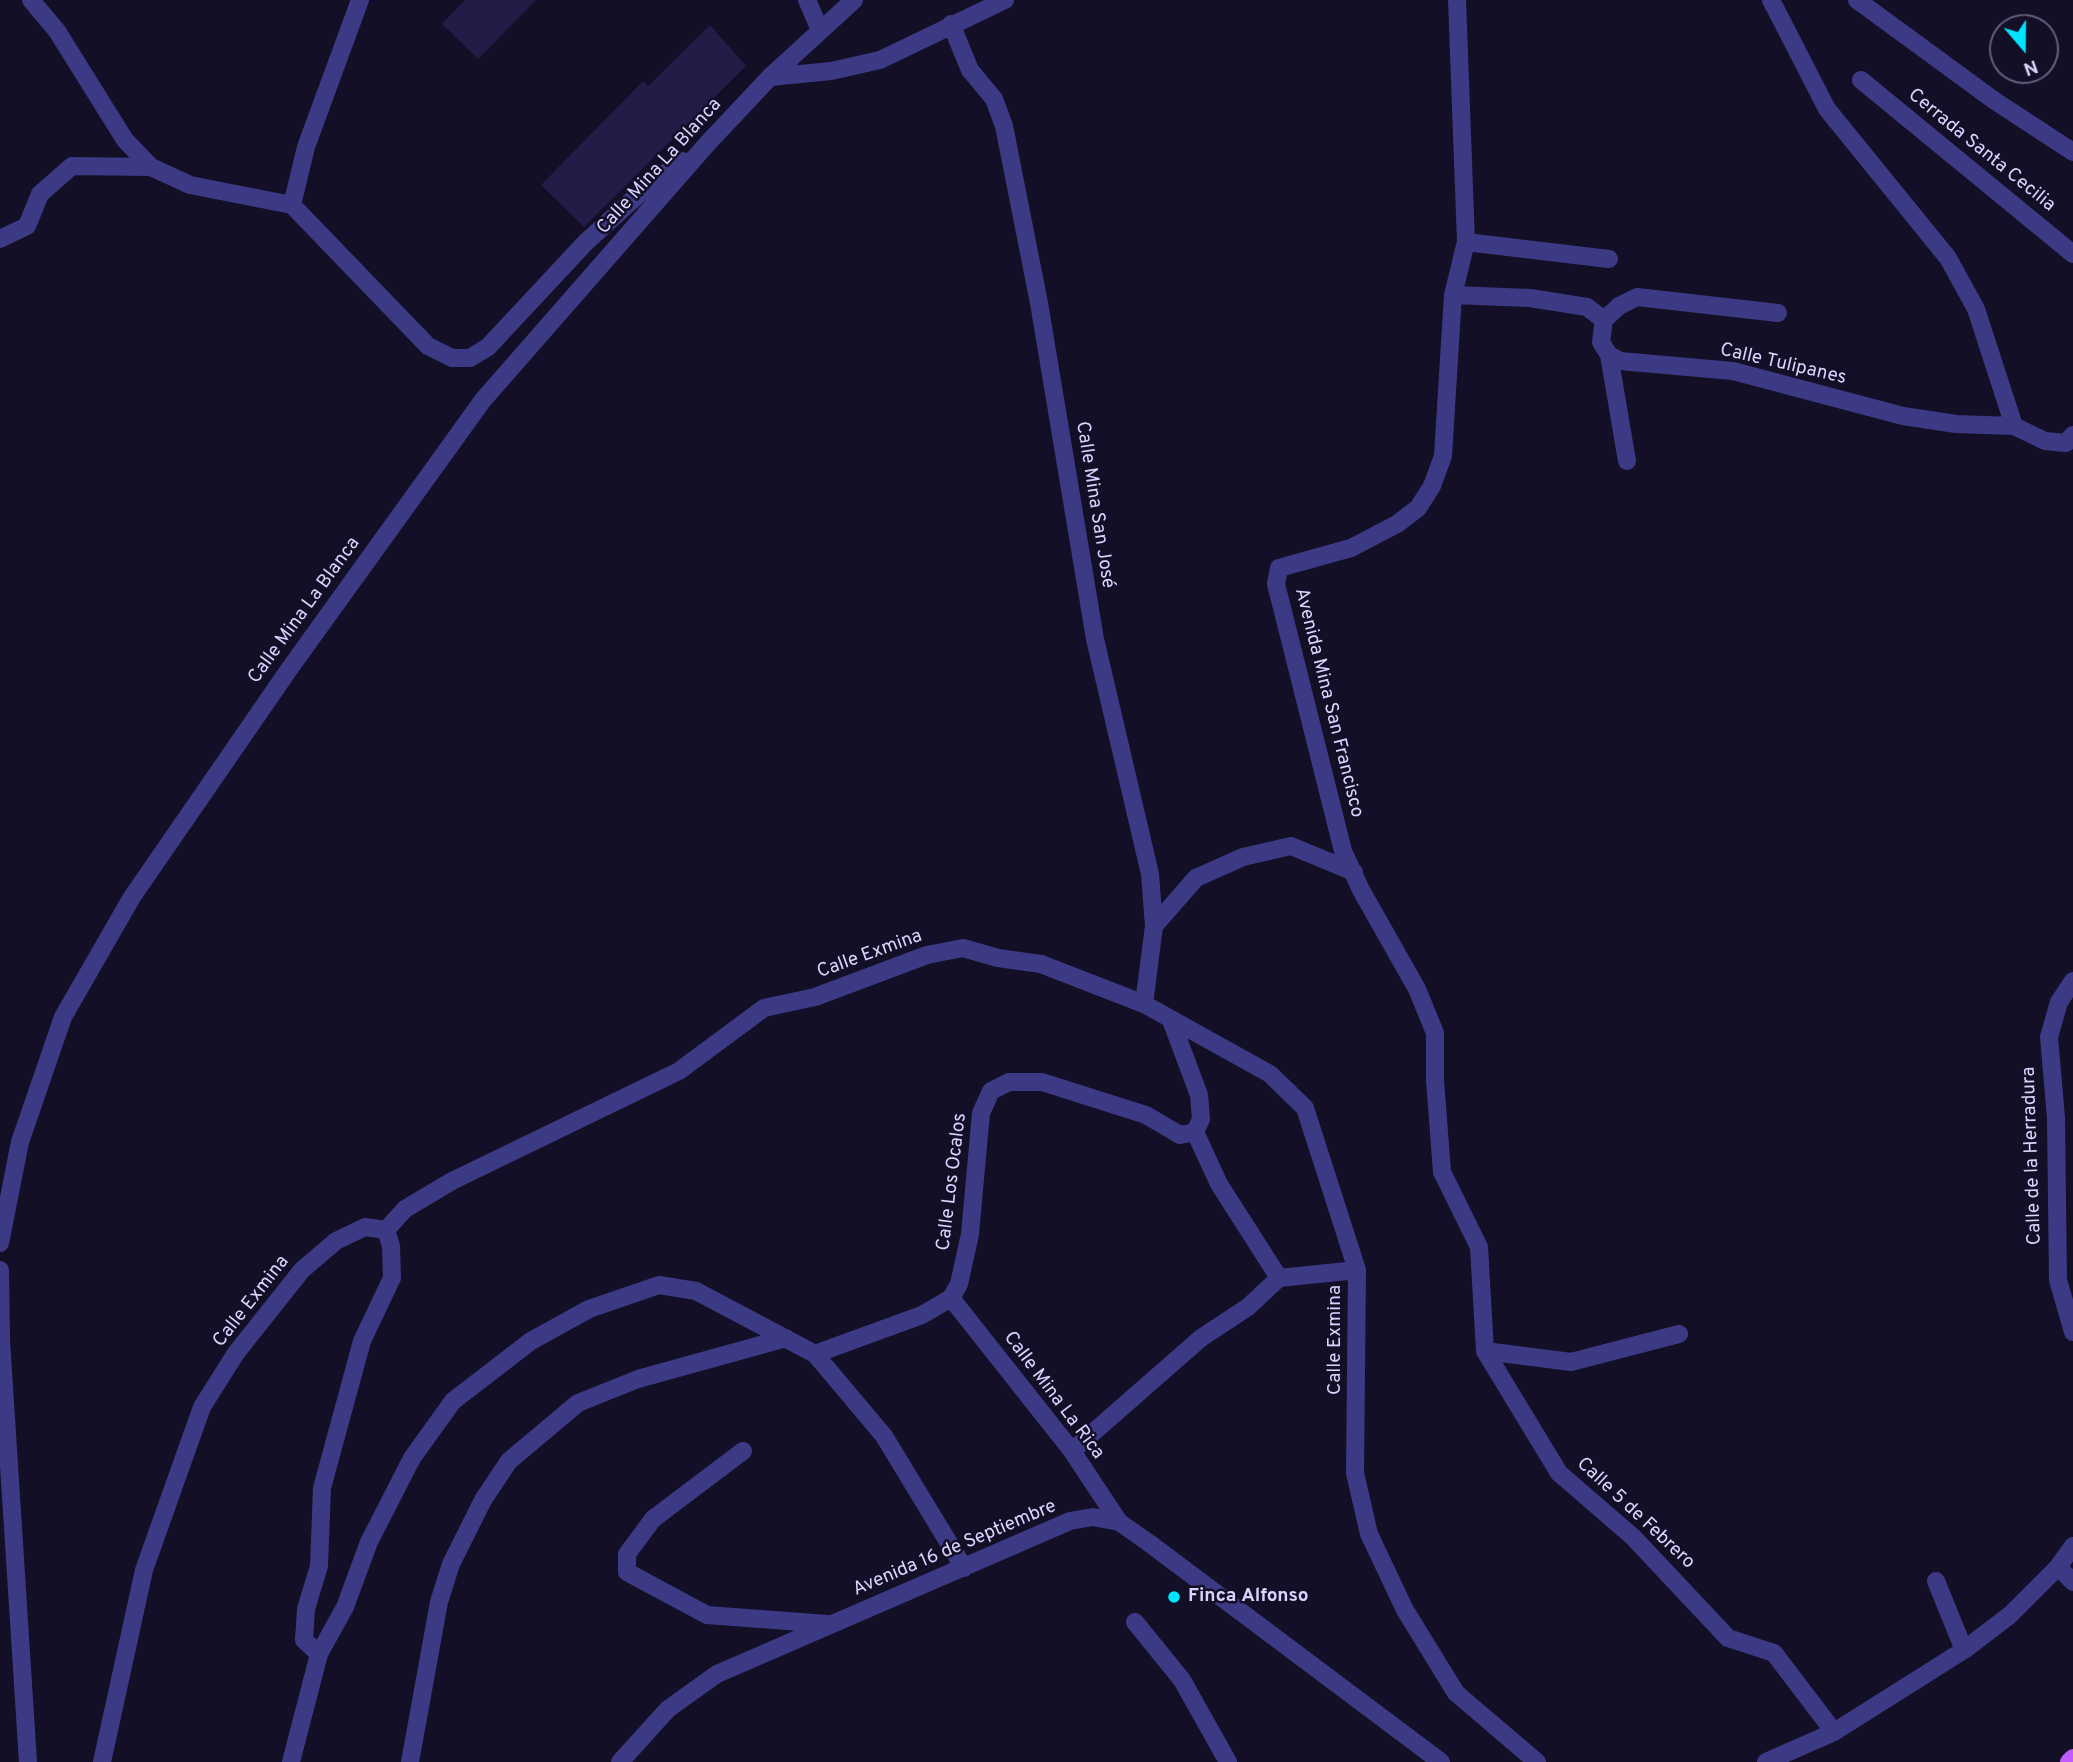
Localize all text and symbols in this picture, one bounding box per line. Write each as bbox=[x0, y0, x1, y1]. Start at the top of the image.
north arrow bbox=[1989, 14, 2059, 84]
text: N bbox=[2020, 53, 2041, 80]
street label: Cerrada Santa Cecilia bbox=[1903, 85, 2059, 217]
street label: Calle Mina La Blanca bbox=[593, 94, 727, 240]
street label: Calle Tulipanes bbox=[1718, 339, 1848, 391]
street label: Calle Mina San José bbox=[1070, 420, 1118, 590]
street label: Calle Mina La Blanca bbox=[244, 533, 366, 689]
street label: Avenida Mina San Francisco bbox=[1288, 586, 1368, 820]
street label: Calle Exmina bbox=[814, 925, 926, 985]
street label: Calle de la Herradura bbox=[2018, 1066, 2048, 1246]
street label: Calle Los Ocalos bbox=[933, 1112, 973, 1252]
street label: Calle Exmina bbox=[209, 1252, 295, 1352]
street label: Calle Exmina bbox=[1325, 1285, 1347, 1395]
street label: Calle Mina La Rica bbox=[998, 1328, 1108, 1464]
street label: Calle 5 de Febrero bbox=[1571, 1453, 1699, 1575]
street label: Avenida 16 de Septiembre bbox=[850, 1496, 1060, 1602]
place label: Finca Alfonso bbox=[1188, 1586, 1309, 1608]
marker: Finca Alfonso bbox=[1166, 1589, 1182, 1605]

